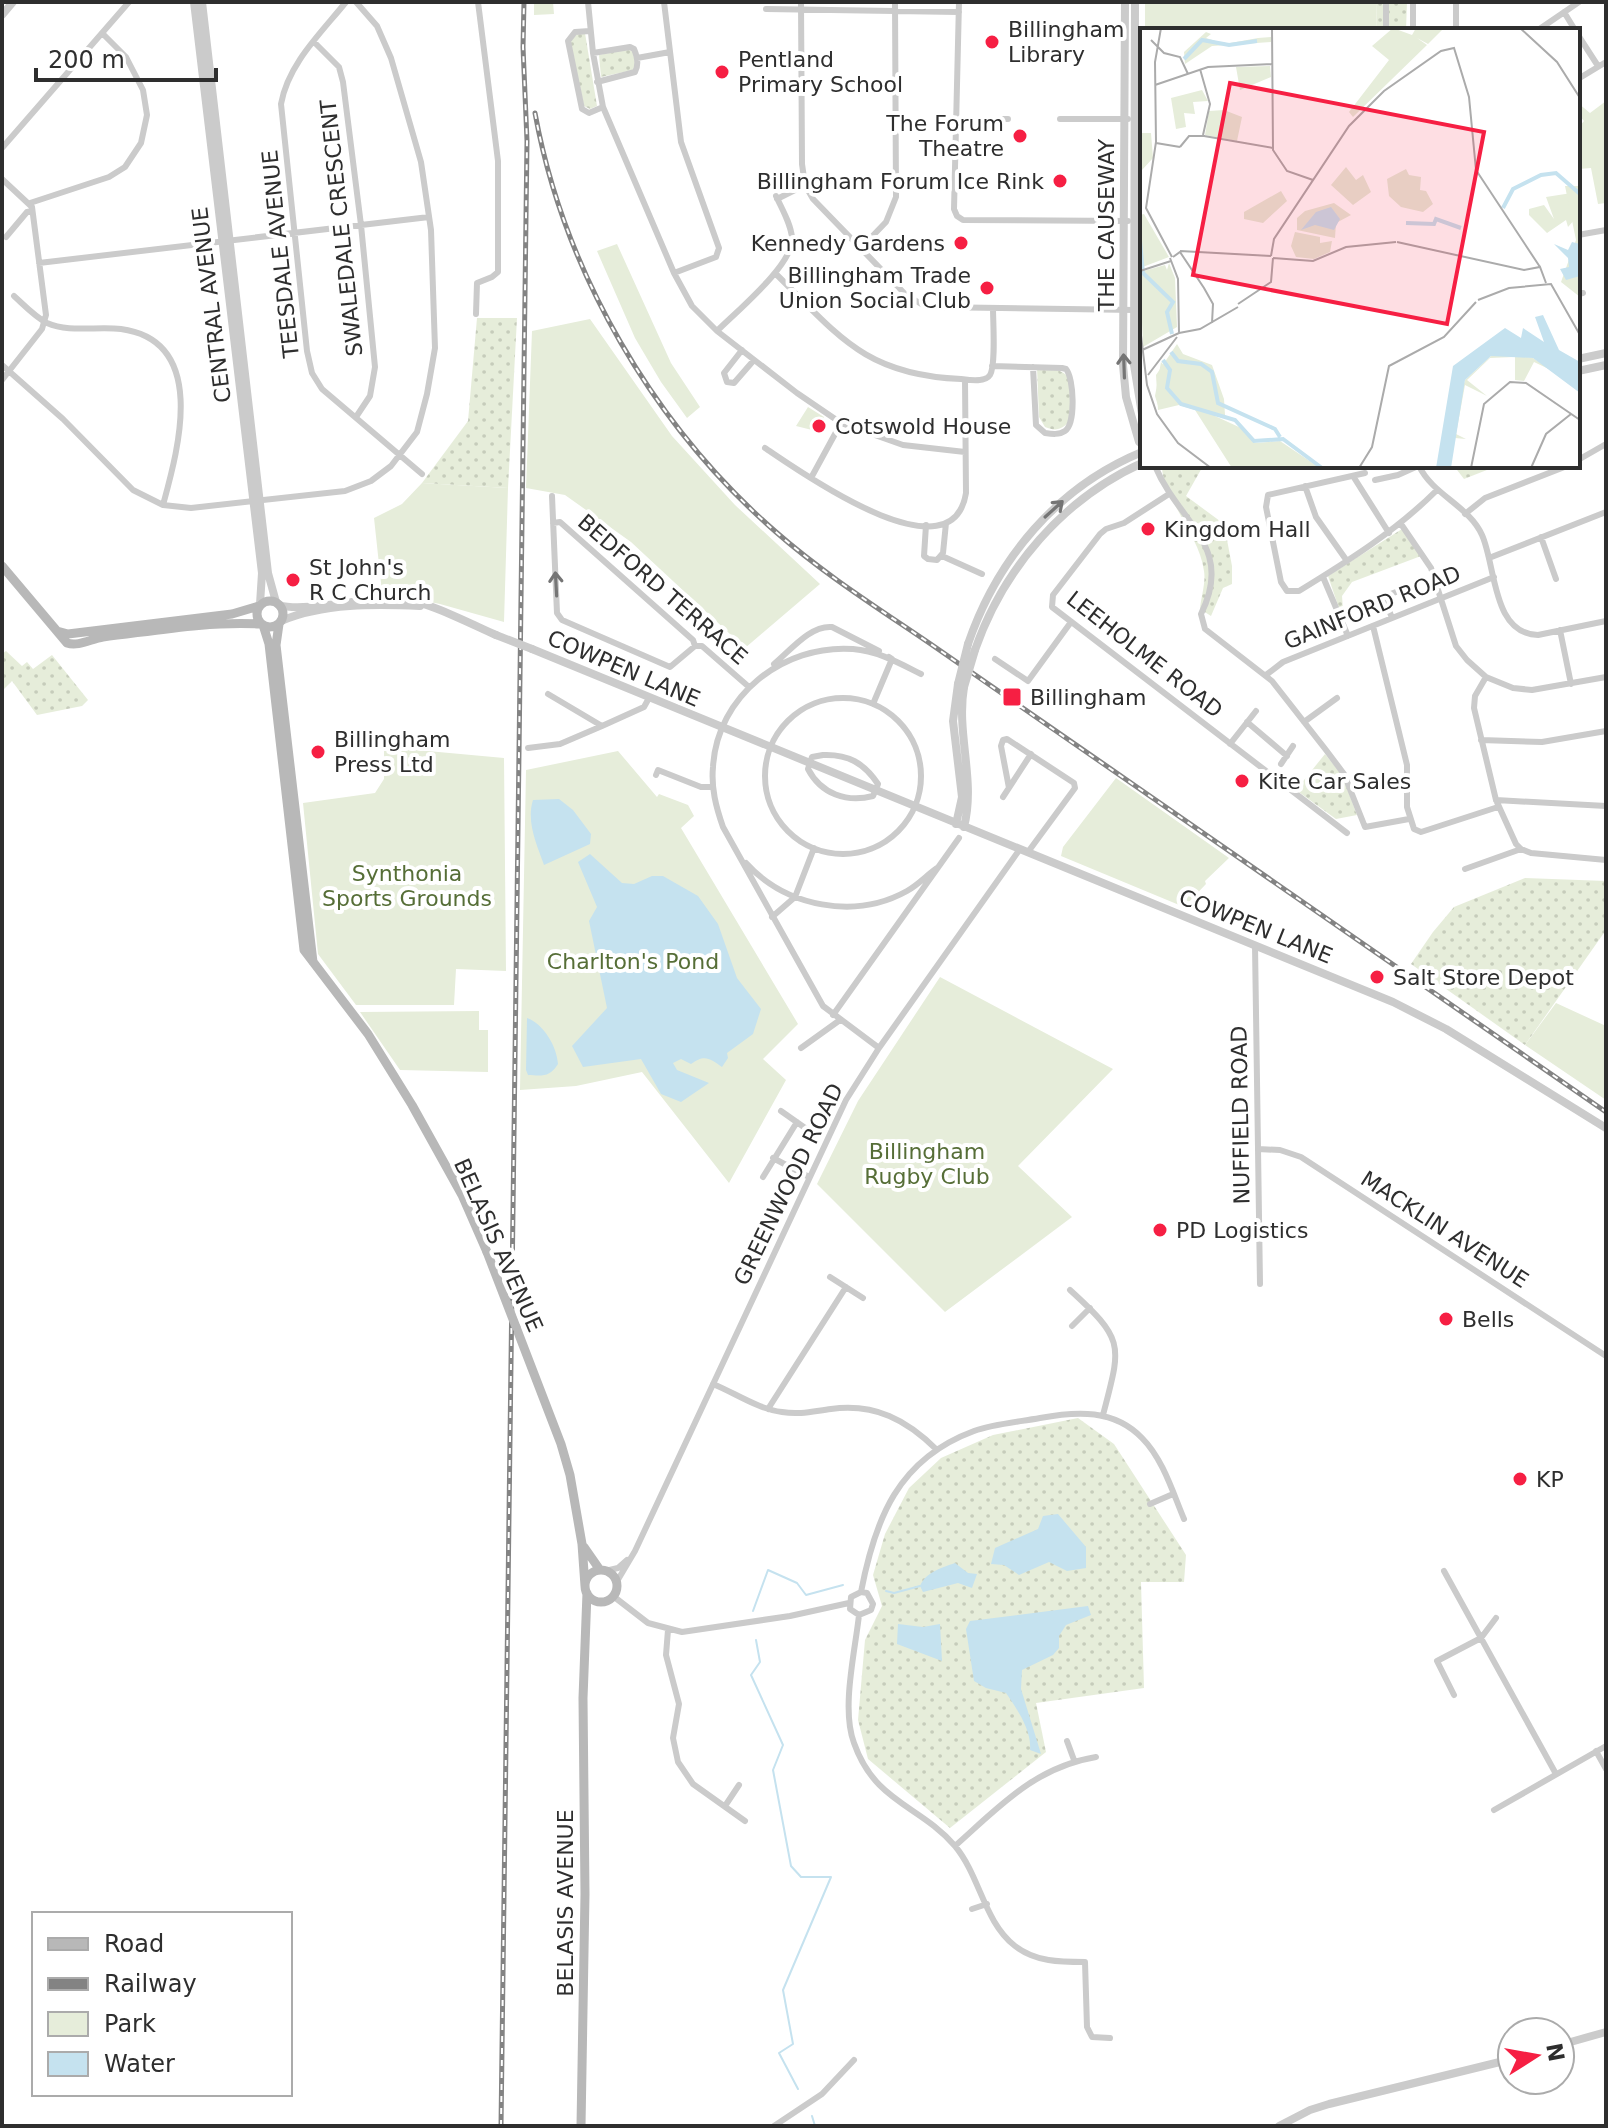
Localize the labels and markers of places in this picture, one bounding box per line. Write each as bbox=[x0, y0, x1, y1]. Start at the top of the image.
place label: Billingham Library bbox=[1008, 17, 1124, 67]
marker: Billingham Library bbox=[983, 33, 1001, 51]
place label: Pentland Primary School bbox=[738, 47, 903, 97]
marker: Pentland Primary School bbox=[713, 63, 731, 81]
place label: The Forum Theatre bbox=[885, 111, 1004, 161]
marker: The Forum Theatre bbox=[1011, 127, 1029, 145]
place label: Billingham Forum Ice Rink bbox=[757, 169, 1044, 194]
marker: Billingham Forum Ice Rink bbox=[1051, 172, 1069, 190]
place label: Kennedy Gardens bbox=[751, 231, 945, 256]
marker: Kennedy Gardens bbox=[952, 234, 970, 252]
place label: Billingham Trade Union Social Club bbox=[779, 263, 971, 313]
marker: Billingham Trade Union Social Club bbox=[978, 279, 996, 297]
place label: Cotswold House bbox=[835, 414, 1011, 439]
marker: Cotswold House bbox=[810, 417, 828, 435]
place label: Kingdom Hall bbox=[1164, 517, 1311, 542]
marker: Kingdom Hall bbox=[1139, 520, 1157, 538]
place label: St John's R C Church bbox=[309, 555, 431, 605]
marker: St John's R C Church bbox=[284, 571, 302, 589]
place label: Billingham bbox=[1030, 685, 1146, 710]
marker: Billingham bbox=[1001, 686, 1023, 708]
place label: Billingham Press Ltd bbox=[334, 727, 450, 777]
marker: Billingham Press Ltd bbox=[309, 743, 327, 761]
place label: Kite Car Sales bbox=[1258, 769, 1411, 794]
marker: Kite Car Sales bbox=[1233, 772, 1251, 790]
place label: Salt Store Depot bbox=[1393, 965, 1574, 990]
marker: Salt Store Depot bbox=[1368, 968, 1386, 986]
place label: PD Logistics bbox=[1176, 1218, 1308, 1243]
marker: PD Logistics bbox=[1151, 1221, 1169, 1239]
place label: Bells bbox=[1462, 1307, 1514, 1332]
marker: Bells bbox=[1437, 1310, 1455, 1328]
place label: KP bbox=[1536, 1467, 1564, 1492]
marker: KP bbox=[1511, 1470, 1529, 1488]

